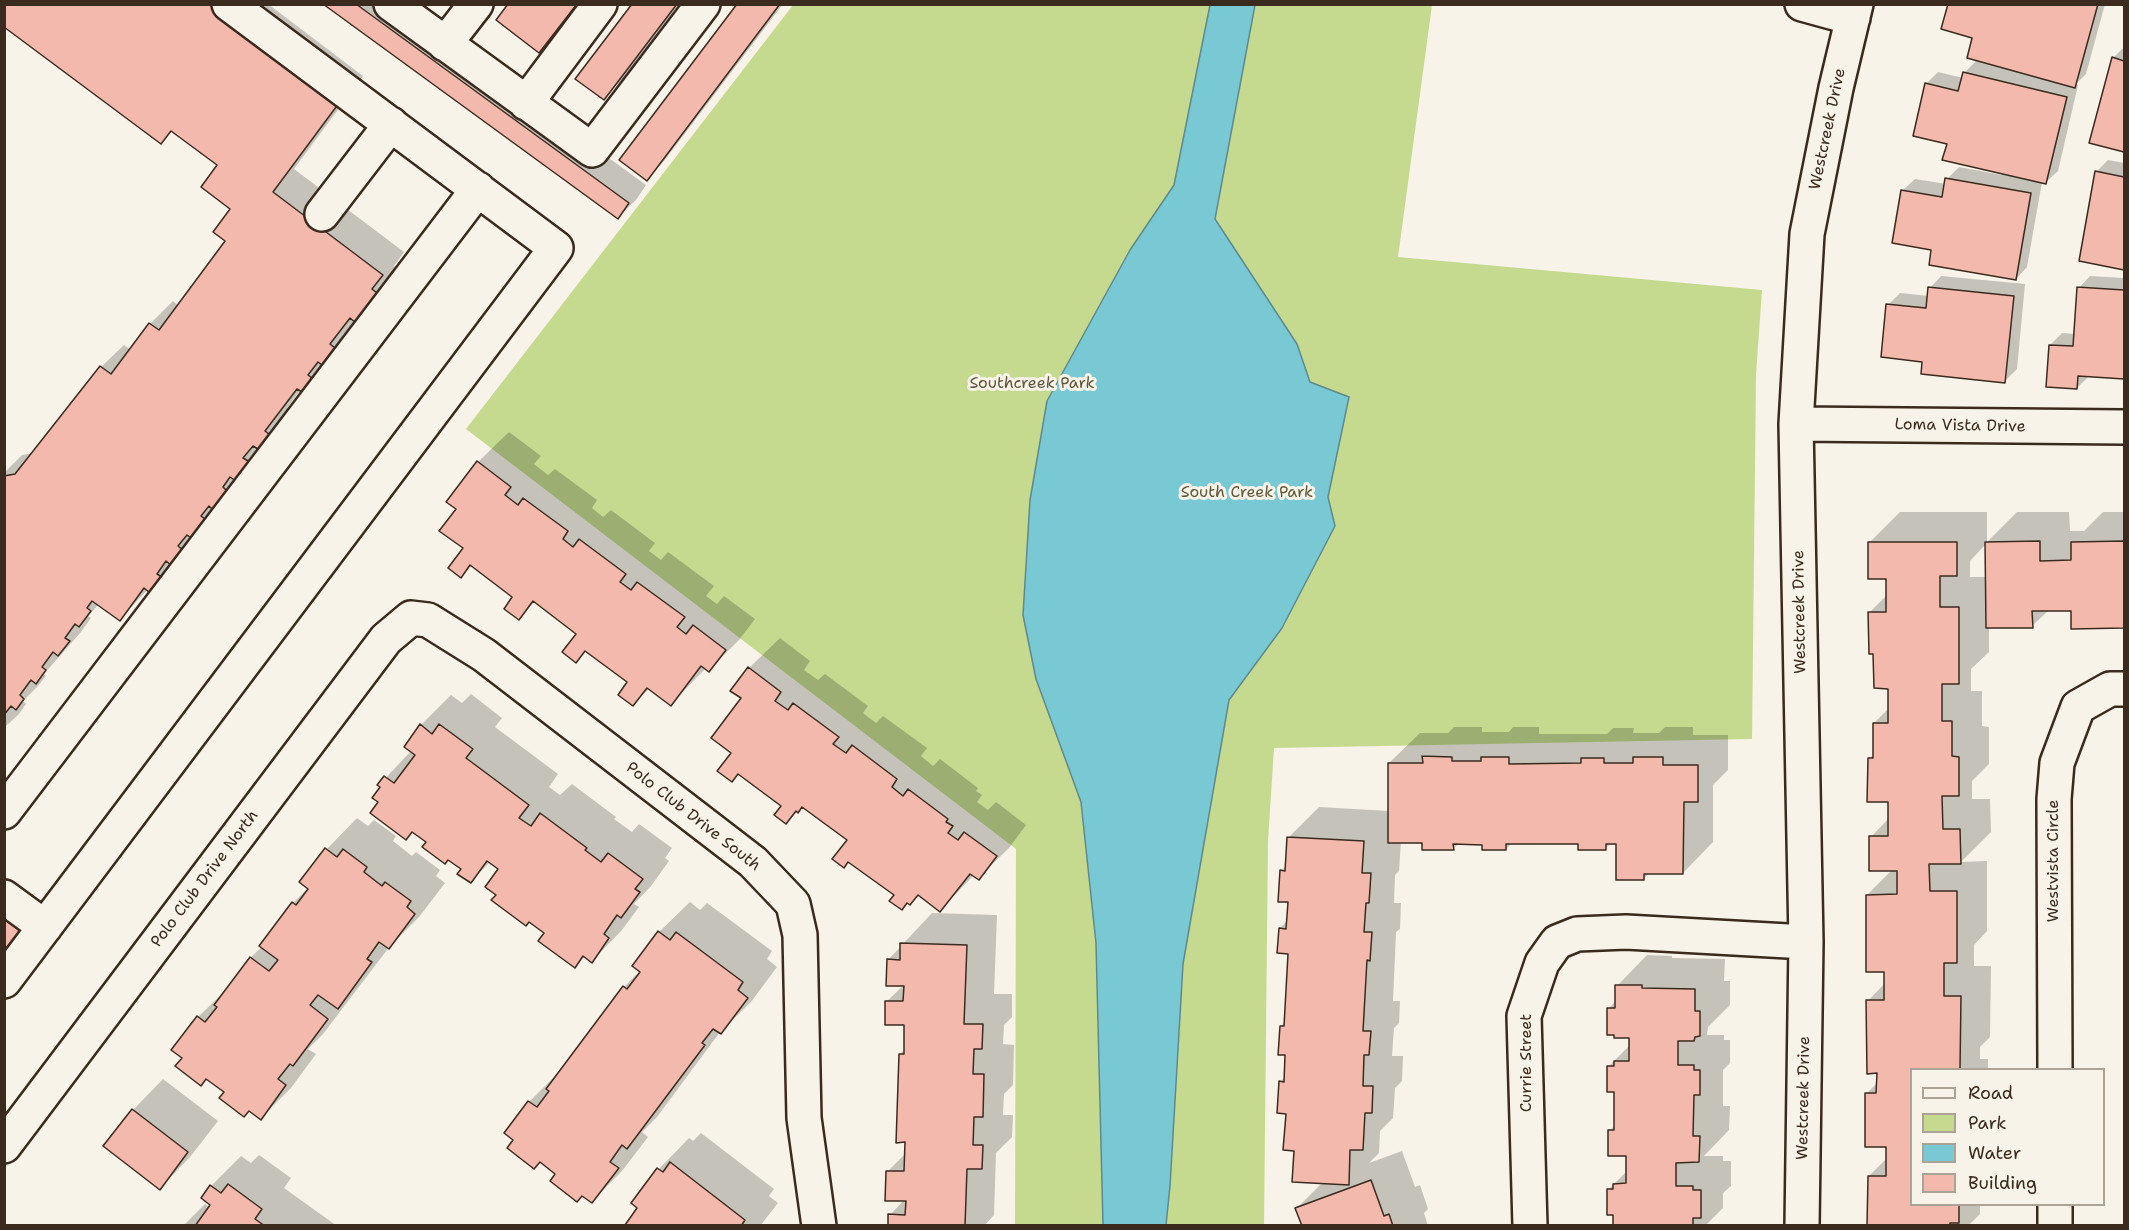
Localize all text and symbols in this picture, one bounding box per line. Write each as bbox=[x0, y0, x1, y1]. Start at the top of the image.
street label: Westcreek Drive bbox=[1806, 66, 1850, 192]
park label: Southcreek Park bbox=[969, 374, 1095, 394]
street label: Loma Vista Drive bbox=[1894, 415, 2026, 437]
park label: South Creek Park bbox=[1181, 483, 1313, 503]
street label: Westcreek Drive bbox=[1789, 550, 1811, 674]
street label: Polo Club Drive South bbox=[622, 759, 764, 875]
street label: Westvista Circle bbox=[2044, 800, 2064, 922]
street label: Polo Club Drive North bbox=[147, 807, 263, 951]
street label: Currie Street bbox=[1517, 1014, 1537, 1112]
street label: Westcreek Drive bbox=[1793, 1036, 1815, 1160]
legend bbox=[1910, 1068, 2105, 1206]
text: Road bbox=[1968, 1081, 2013, 1105]
text: Park bbox=[1968, 1111, 2007, 1135]
text: Water bbox=[1968, 1141, 2021, 1165]
text: Building bbox=[1968, 1171, 2037, 1195]

